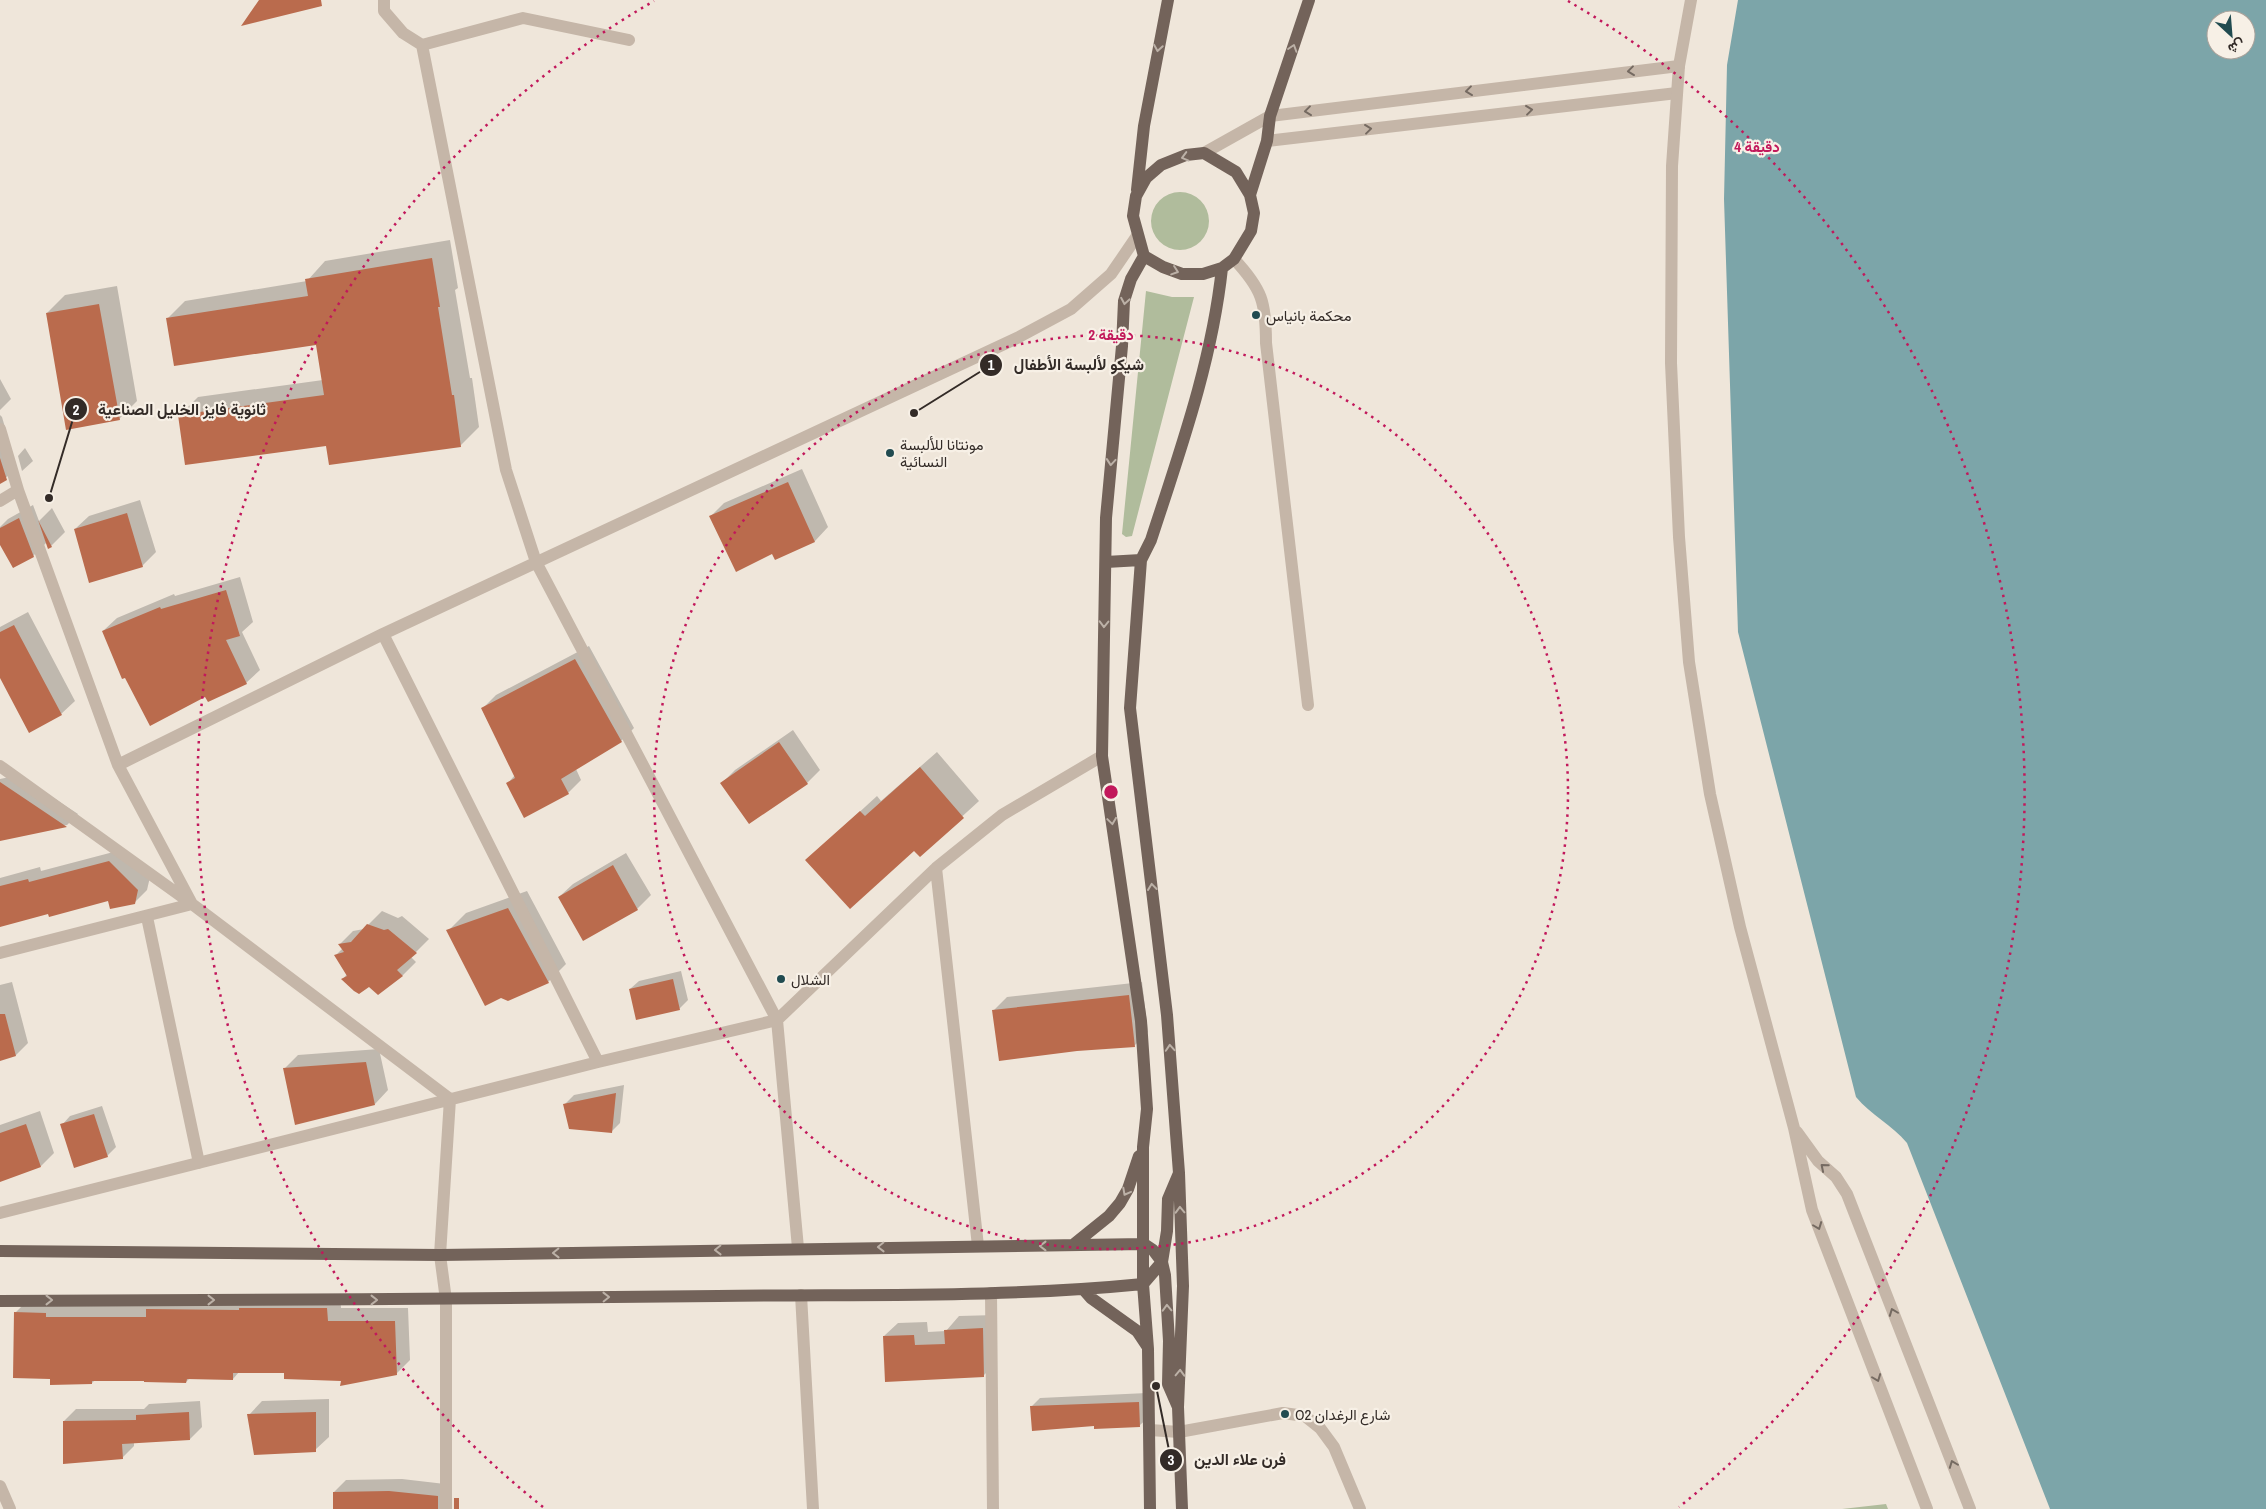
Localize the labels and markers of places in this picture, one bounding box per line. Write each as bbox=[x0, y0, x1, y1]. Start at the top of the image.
place label: محكمة بانياس bbox=[1266, 305, 1351, 326]
marker: محكمة بانياس bbox=[1250, 309, 1262, 321]
callout: شيكو لألبسة الأطفال bbox=[979, 349, 1154, 380]
callout: ثانوية فايز الخليل الصناعية bbox=[63, 394, 276, 425]
place label: مونتانا للألبسة النسائية bbox=[900, 434, 984, 472]
marker: مونتانا للألبسة النسائية bbox=[884, 447, 896, 459]
centre of rings bbox=[1102, 783, 1120, 801]
place label: الشلال bbox=[791, 969, 830, 990]
marker: الشلال bbox=[775, 973, 787, 985]
place label: O2 شارع الرغدان bbox=[1295, 1404, 1390, 1426]
marker: O2 شارع الرغدان bbox=[1279, 1408, 1291, 1420]
callout: فرن علاء الدين bbox=[1159, 1444, 1296, 1475]

